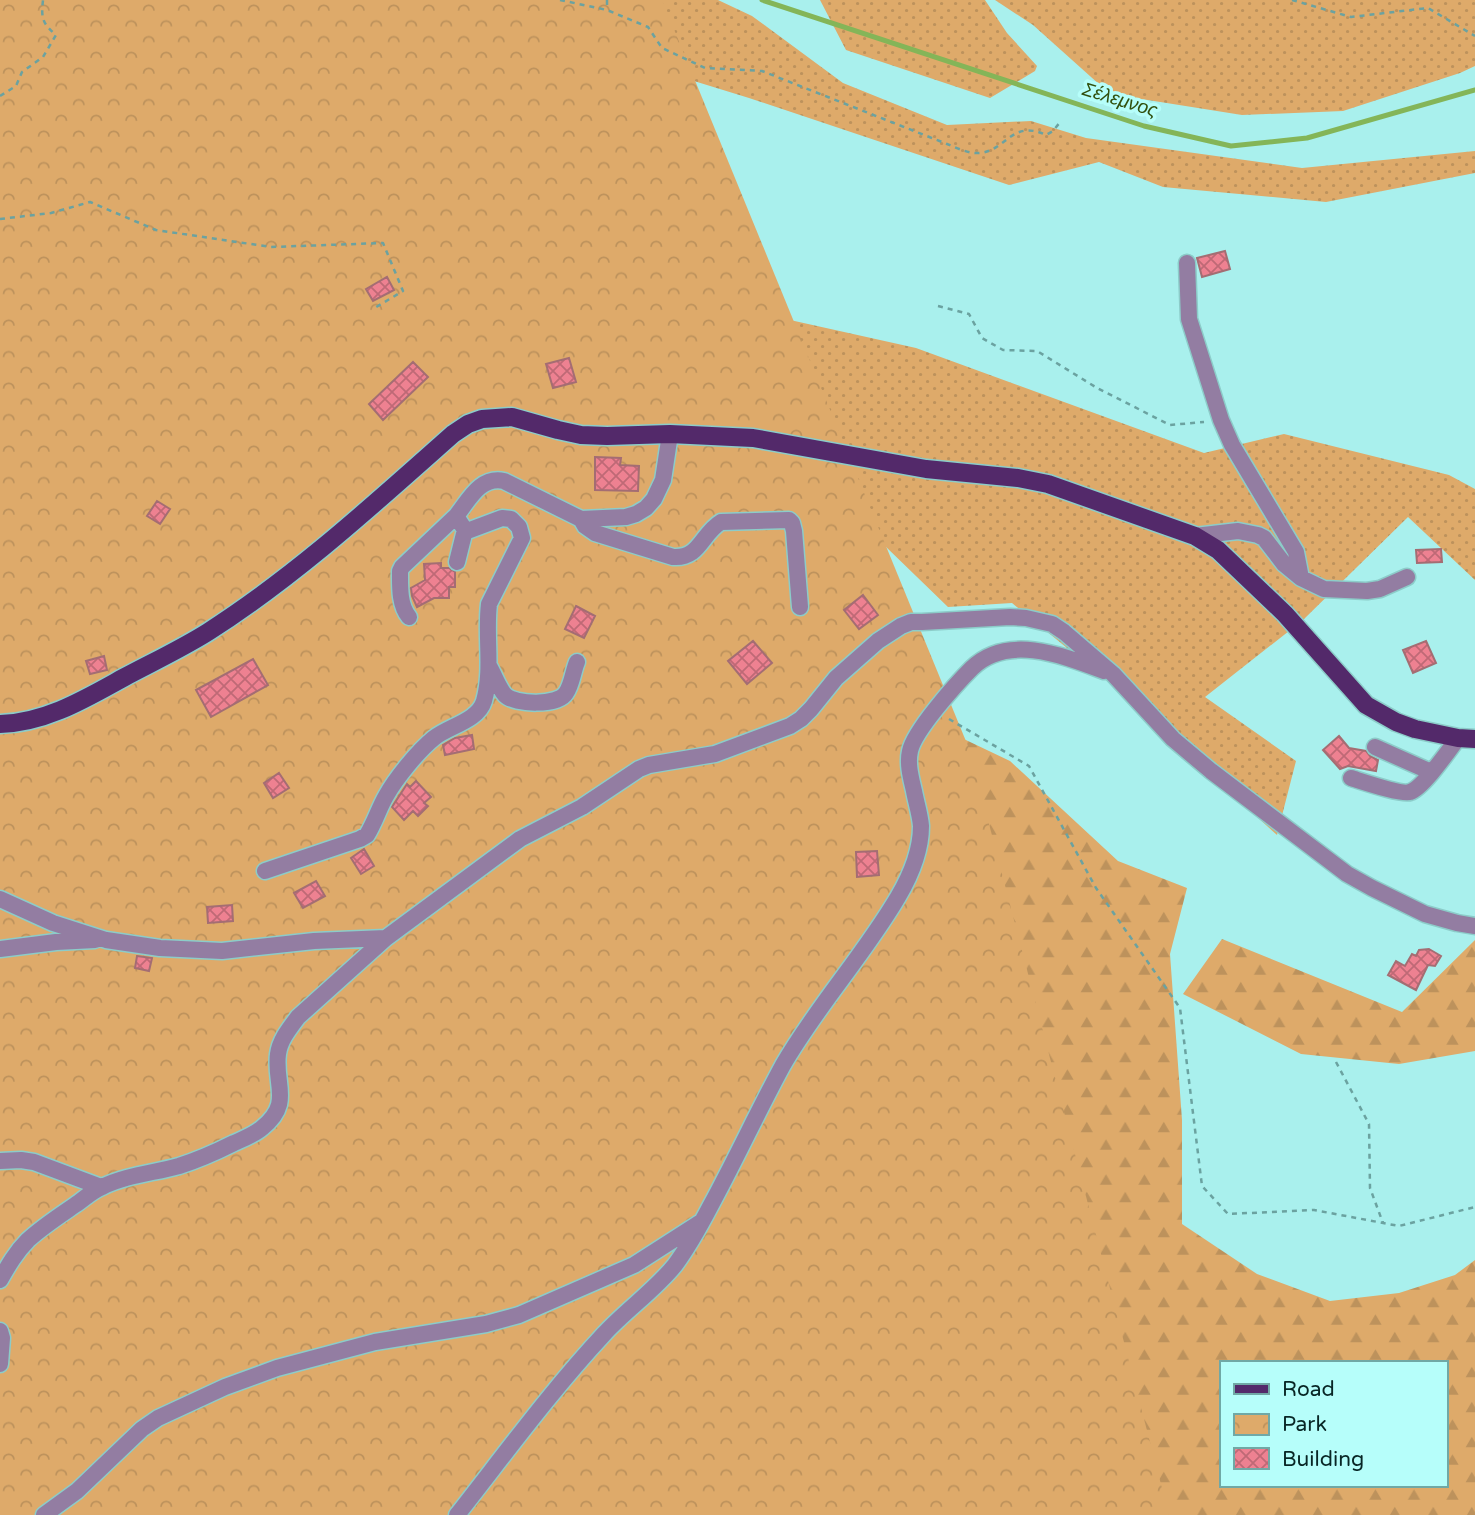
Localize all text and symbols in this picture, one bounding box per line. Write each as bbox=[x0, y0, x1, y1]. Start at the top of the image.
water label: Σέλεμνος bbox=[1079, 78, 1161, 122]
legend bbox=[1220, 1361, 1447, 1487]
text: Road bbox=[1282, 1377, 1335, 1402]
text: Park bbox=[1282, 1412, 1327, 1437]
text: Building bbox=[1282, 1447, 1364, 1472]

